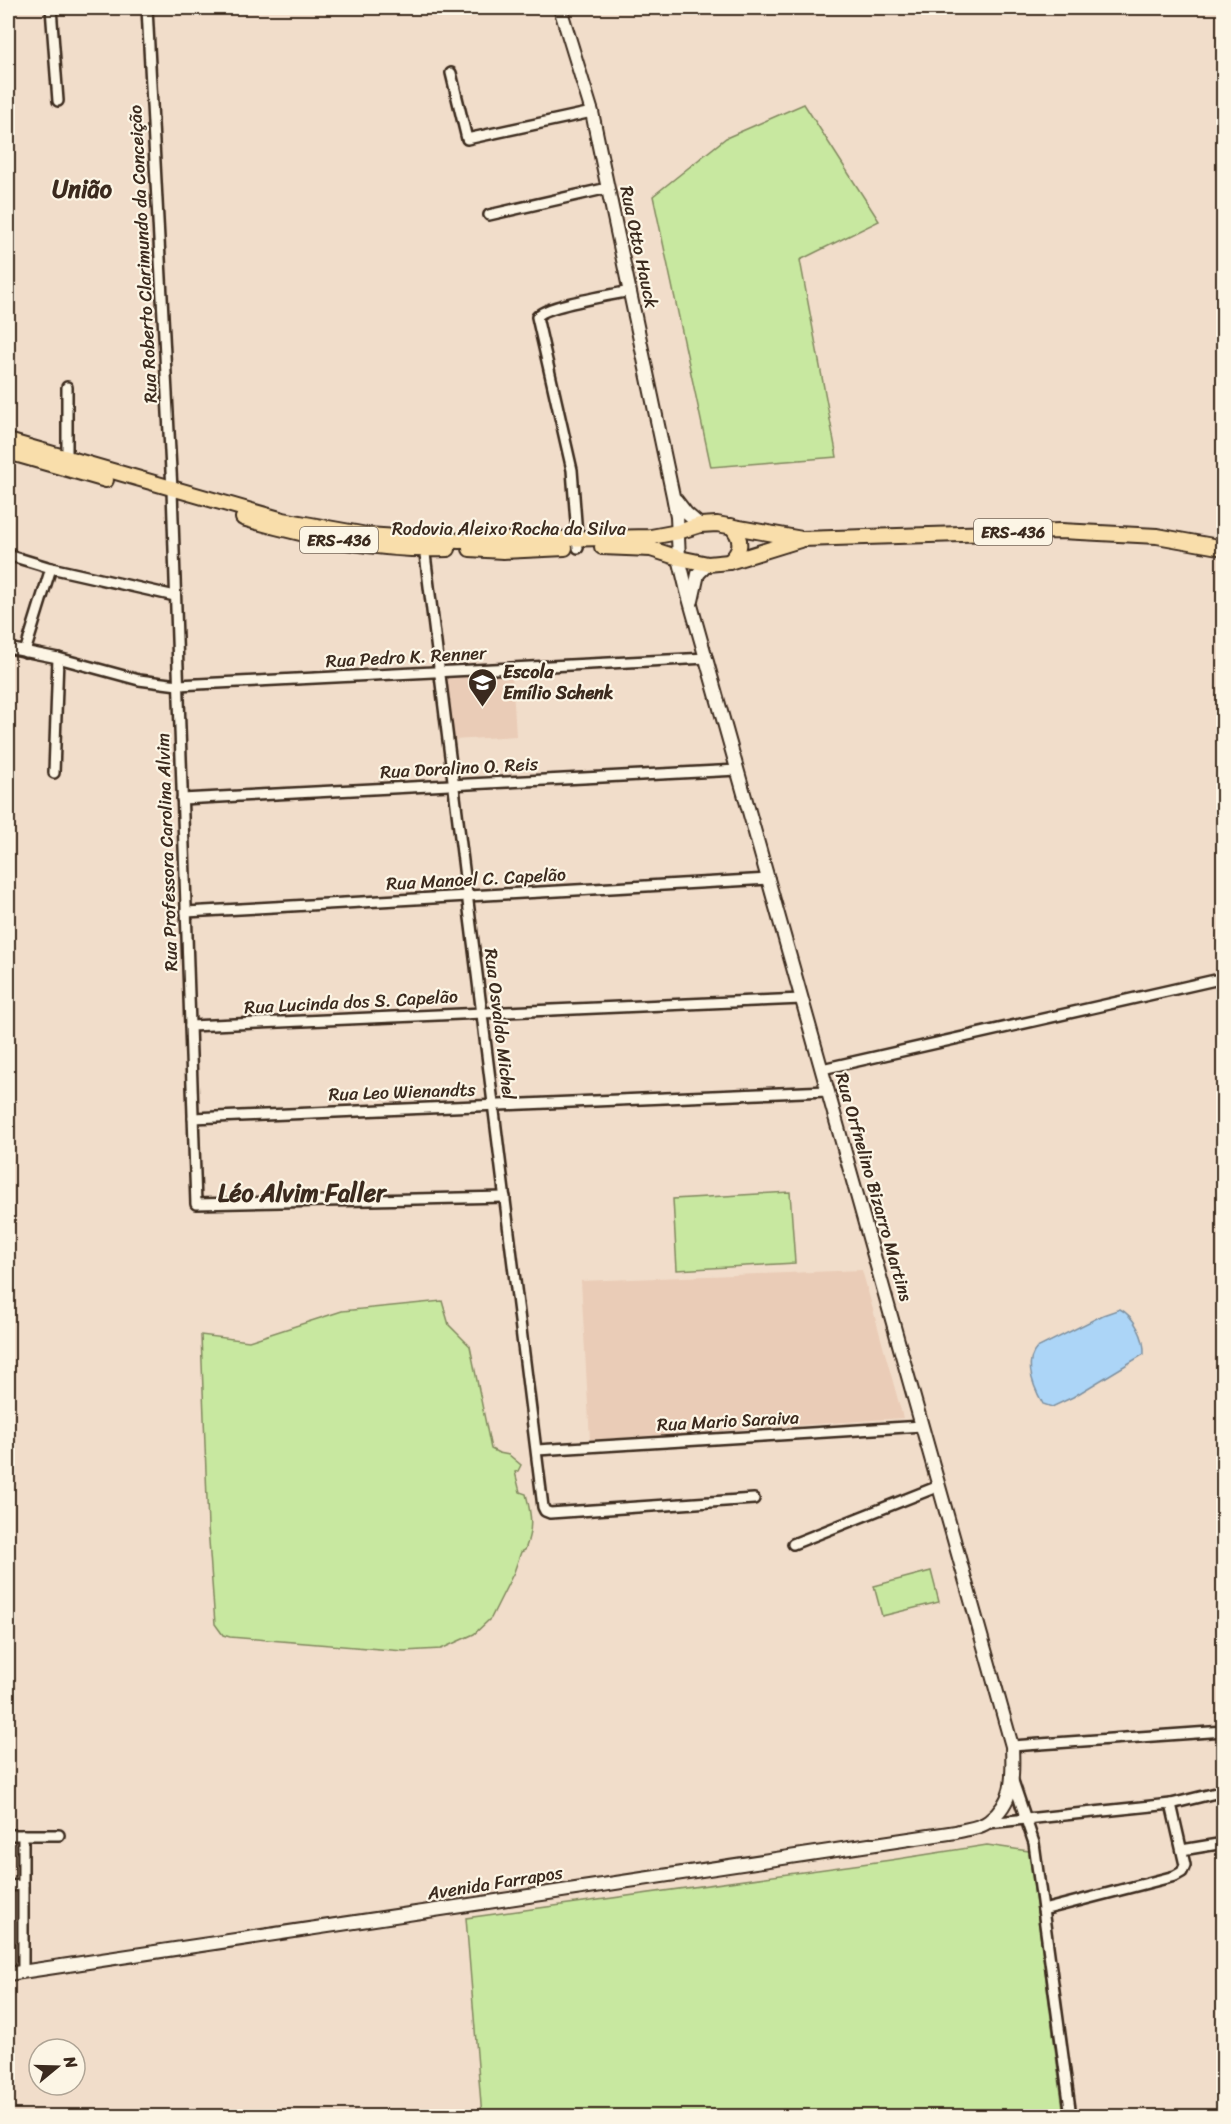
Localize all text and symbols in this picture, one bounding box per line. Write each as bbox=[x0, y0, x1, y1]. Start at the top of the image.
street label: Rua Roberto Clarimundo da Conceição bbox=[119, 104, 167, 404]
district label: União bbox=[52, 168, 113, 210]
street label: Rua Otto Hauck bbox=[610, 183, 668, 312]
street label: Rodovia Aleixo Rocha da Silva bbox=[392, 513, 626, 545]
road number: ERS-436 bbox=[974, 519, 1052, 545]
road number: ERS-436 bbox=[300, 527, 378, 553]
street label: Rua Pedro K. Renner bbox=[325, 637, 489, 677]
place label: Escola Emílio Schenk bbox=[503, 656, 614, 709]
school or university icon: Escola Emílio Schenk bbox=[466, 666, 498, 708]
street label: Rua Professora Carolina Alvim bbox=[147, 732, 187, 972]
street label: Rua Doralino O. Reis bbox=[379, 748, 539, 788]
street label: Rua Manoel C. Capelão bbox=[385, 858, 567, 900]
street label: Rua Osvaldo Michel bbox=[475, 947, 525, 1102]
street label: Rua Lucinda dos S. Capelão bbox=[243, 980, 459, 1024]
street label: Rua Orfnelino Bizarro Martins bbox=[826, 1069, 922, 1306]
street label: Rua Leo Wienandts bbox=[328, 1073, 477, 1111]
district label: Léo Alvim Faller bbox=[218, 1172, 388, 1214]
street label: Rua Mario Saraiva bbox=[656, 1401, 800, 1441]
street label: Avenida Farrapos bbox=[424, 1856, 566, 1910]
north arrow bbox=[27, 2037, 87, 2097]
text: N bbox=[55, 2051, 87, 2073]

